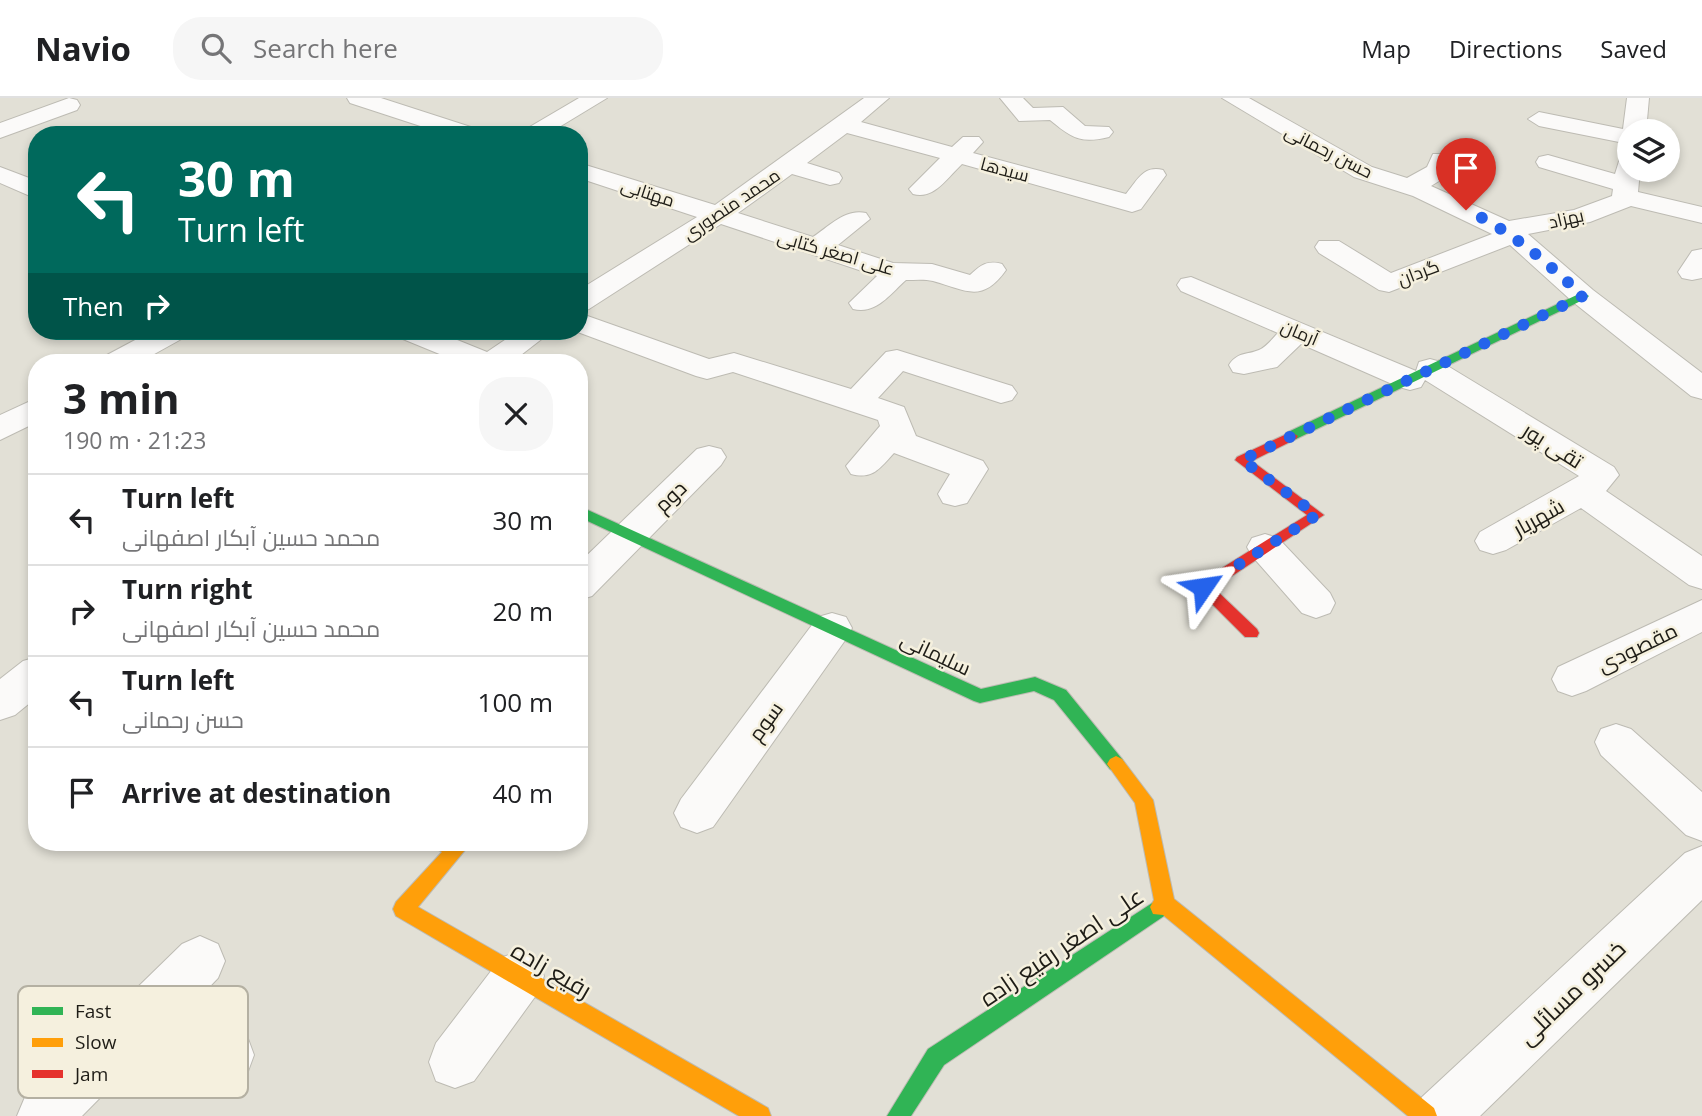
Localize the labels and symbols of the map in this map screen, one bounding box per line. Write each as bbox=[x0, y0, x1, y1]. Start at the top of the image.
street label: حسن رحمانی bbox=[1281, 119, 1377, 183]
pin bbox=[1436, 138, 1496, 210]
street label: سیدها bbox=[978, 151, 1032, 187]
street label: محمد منصوری bbox=[678, 163, 784, 245]
street label: مهتابی bbox=[618, 172, 678, 212]
street label: بهزاد bbox=[1546, 202, 1586, 234]
street label: علی اصغر کتابی bbox=[775, 224, 897, 280]
street label: گردان bbox=[1394, 253, 1442, 291]
street label: آرمان bbox=[1278, 313, 1323, 351]
street label: تقی پور bbox=[1516, 415, 1589, 475]
street label: دوم bbox=[648, 474, 693, 519]
street label: شهریار bbox=[1506, 491, 1569, 543]
position arrow bbox=[1166, 550, 1240, 624]
street label: مقصودی bbox=[1592, 616, 1682, 678]
street label: سلیمانی bbox=[896, 625, 976, 681]
street label: سوم bbox=[741, 696, 790, 747]
street label: علی اصغر رفیع زاده bbox=[972, 879, 1150, 1014]
street label: خسرو مسائلی bbox=[1510, 932, 1632, 1052]
street label: رفیع زاده bbox=[505, 933, 598, 1006]
legend bbox=[18, 986, 248, 1098]
text: Fast bbox=[75, 998, 111, 1024]
text: Slow bbox=[75, 1029, 117, 1055]
text: Jam bbox=[73, 1061, 108, 1087]

